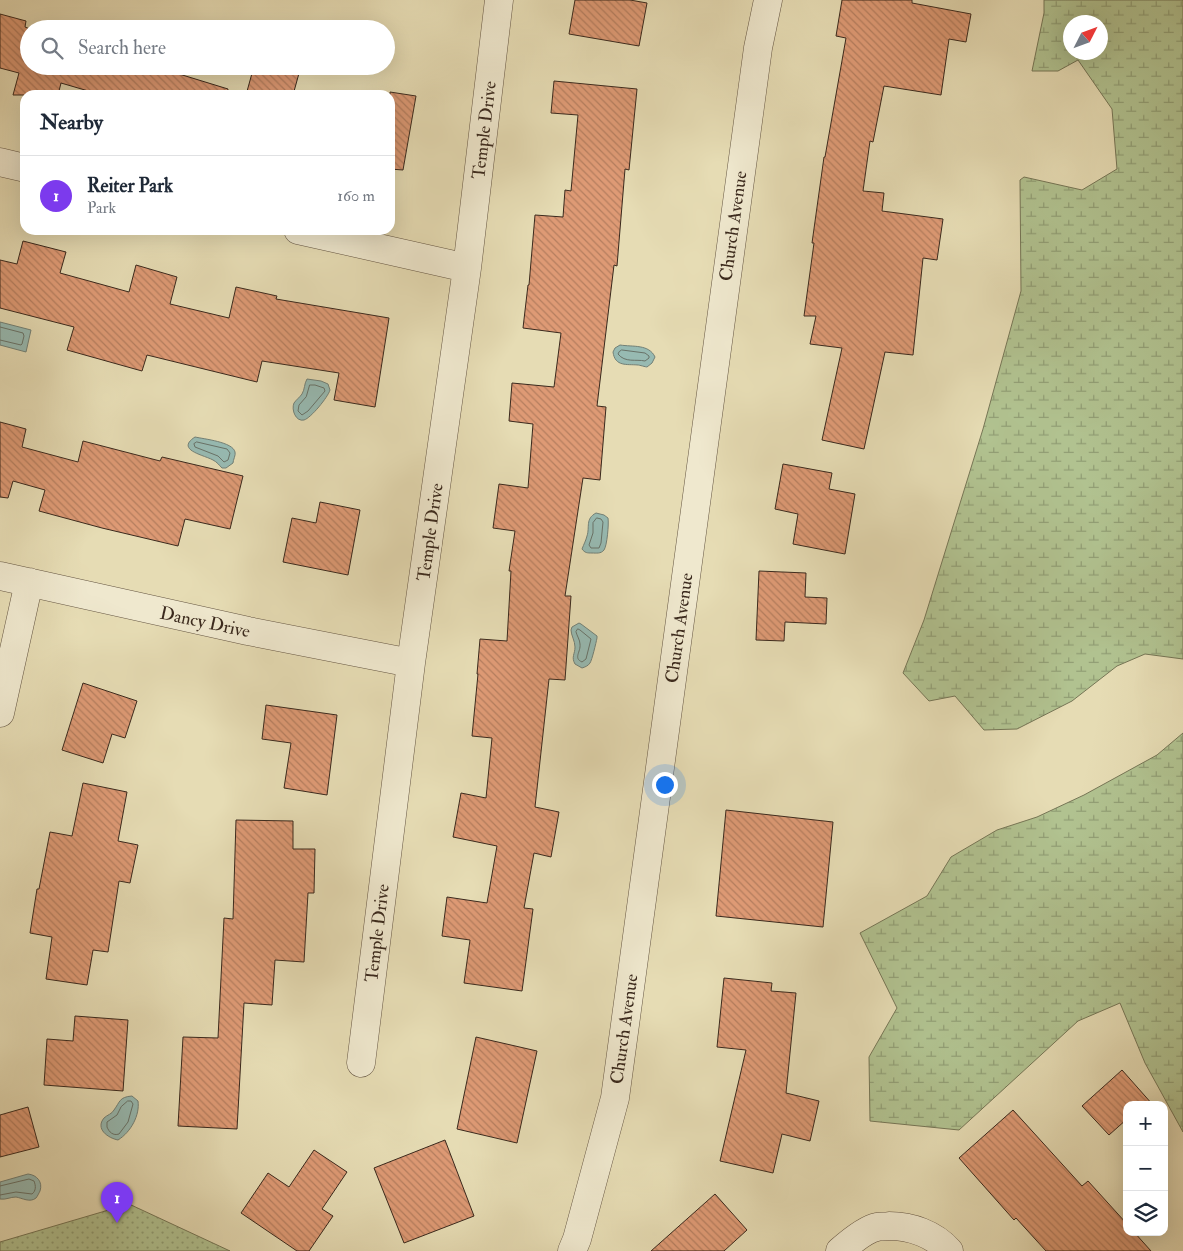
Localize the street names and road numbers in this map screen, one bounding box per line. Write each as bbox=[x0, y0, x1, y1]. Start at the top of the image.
street label: Temple Drive bbox=[467, 79, 502, 180]
street label: Church Avenue bbox=[714, 169, 753, 283]
street label: Temple Drive bbox=[412, 481, 449, 582]
street label: Church Avenue bbox=[660, 571, 699, 685]
street label: Dancy Drive bbox=[158, 602, 252, 643]
street label: Temple Drive bbox=[360, 882, 395, 983]
street label: Church Avenue bbox=[605, 972, 644, 1086]

